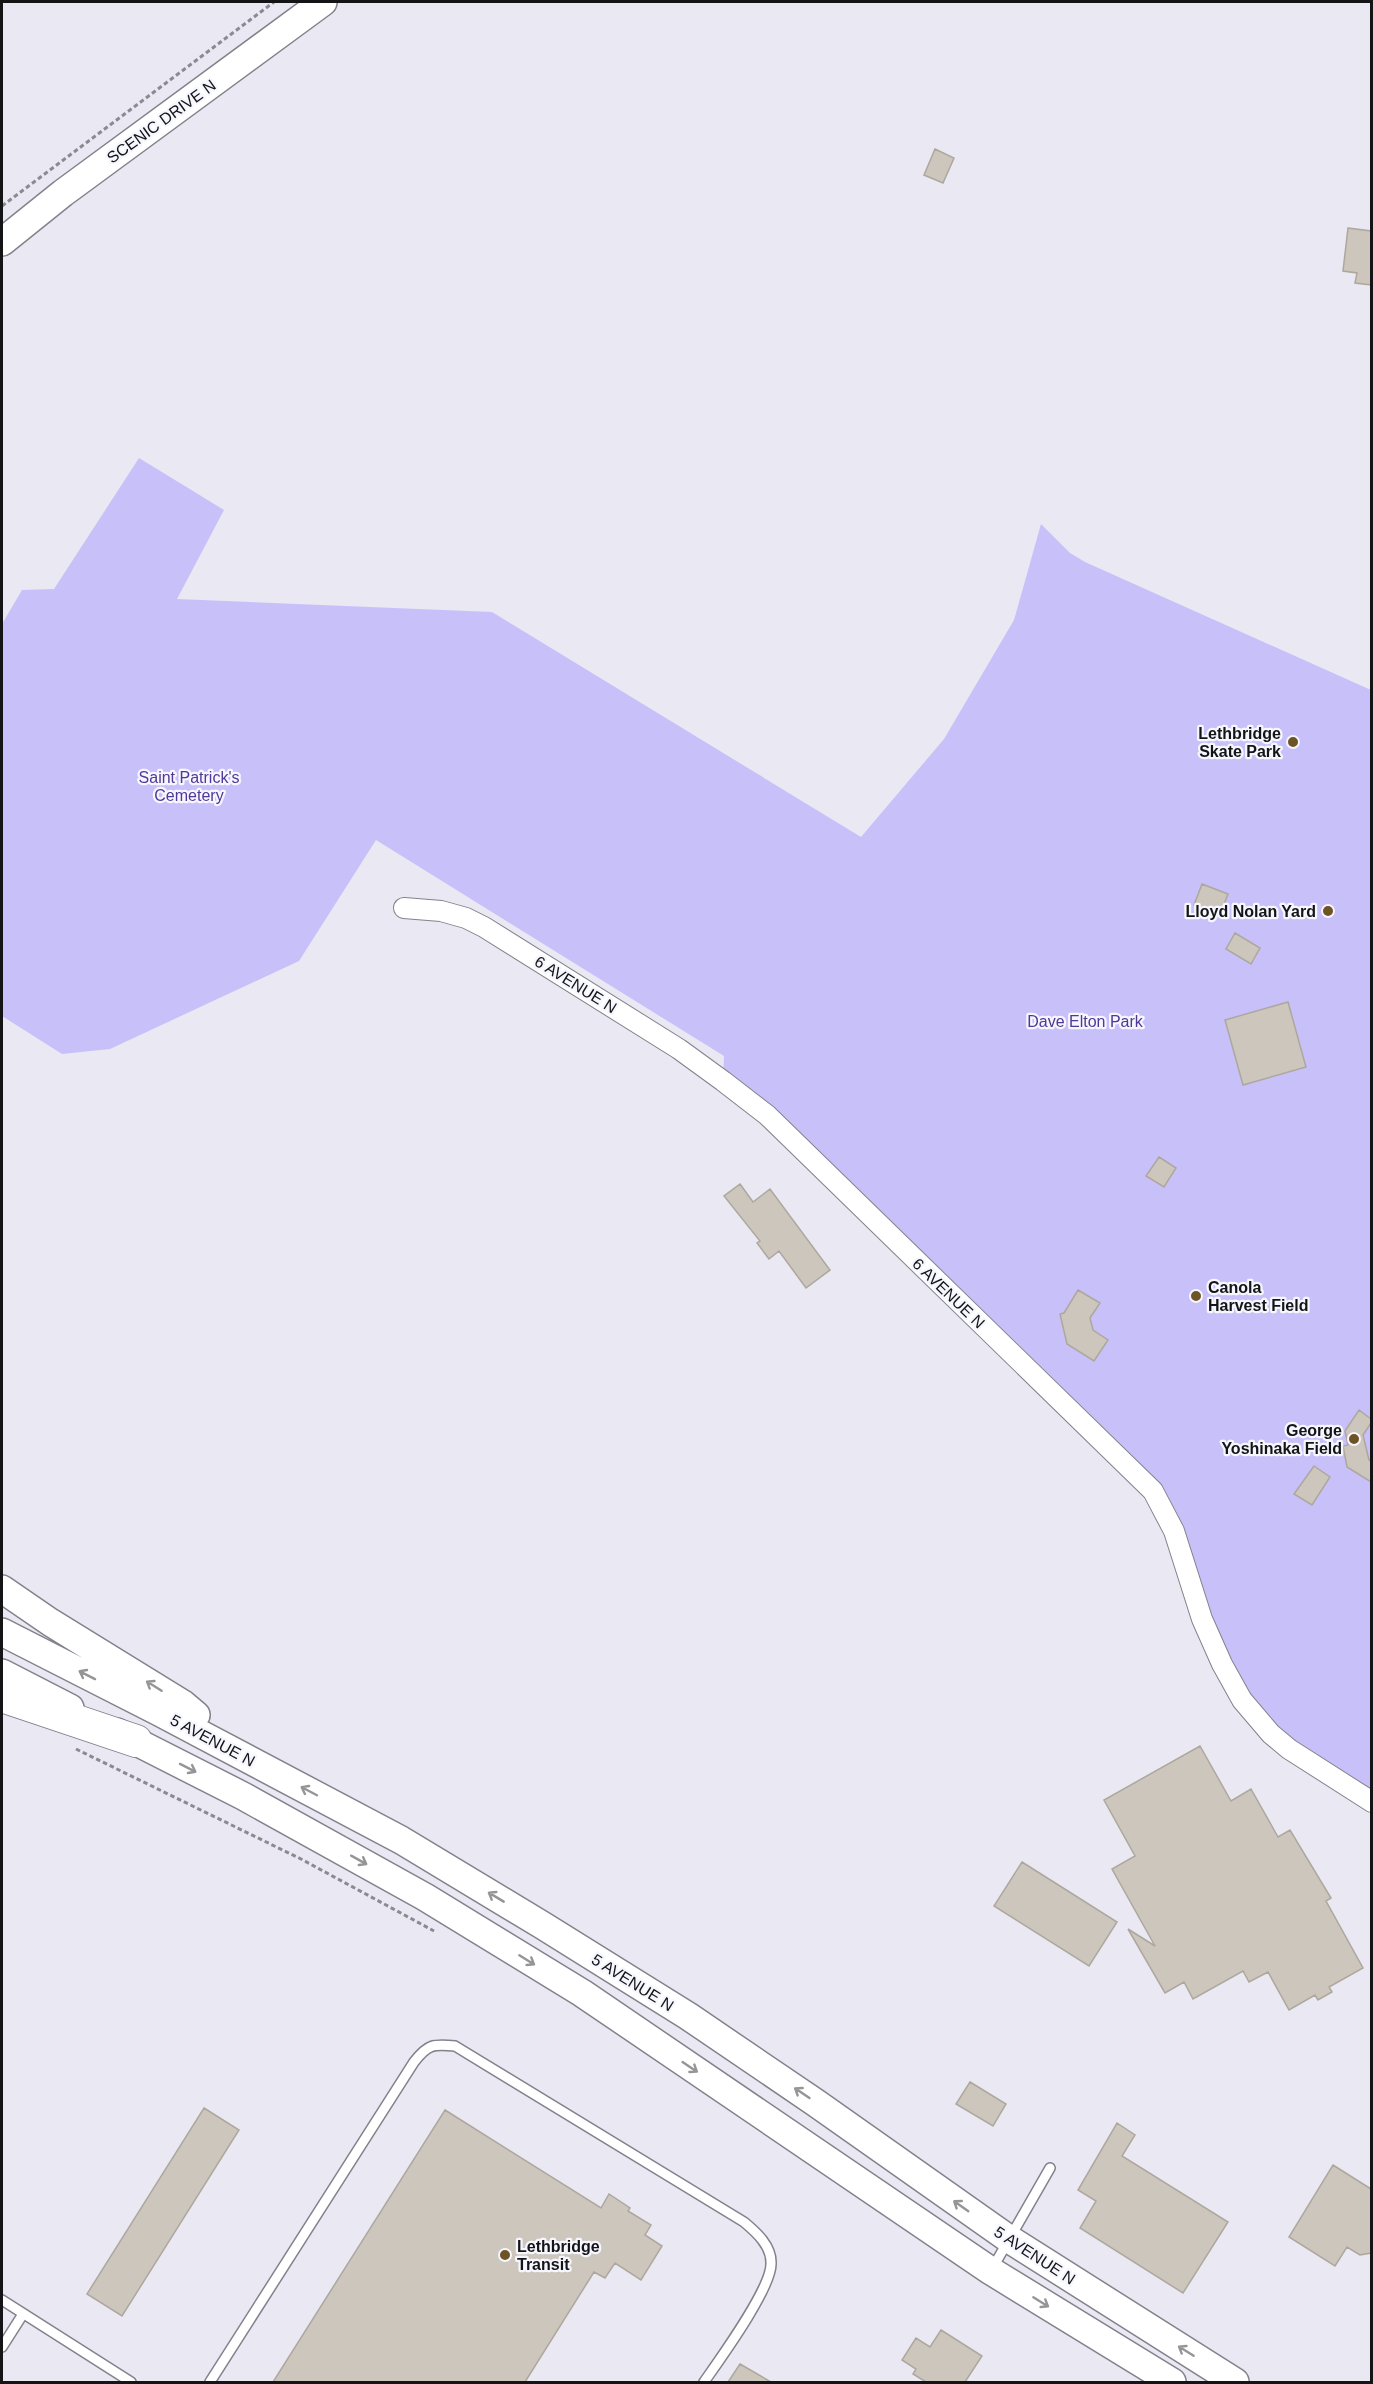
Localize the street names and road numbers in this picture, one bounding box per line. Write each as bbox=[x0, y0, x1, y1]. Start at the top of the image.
street label: SCENIC DRIVE N bbox=[104, 76, 219, 166]
street label: 6 AVENUE N bbox=[532, 953, 620, 1016]
street label: 6 AVENUE N bbox=[909, 1255, 988, 1332]
street label: 5 AVENUE N bbox=[168, 1711, 258, 1770]
street label: 5 AVENUE N bbox=[589, 1951, 677, 2014]
street label: 5 AVENUE N bbox=[991, 2223, 1078, 2288]

